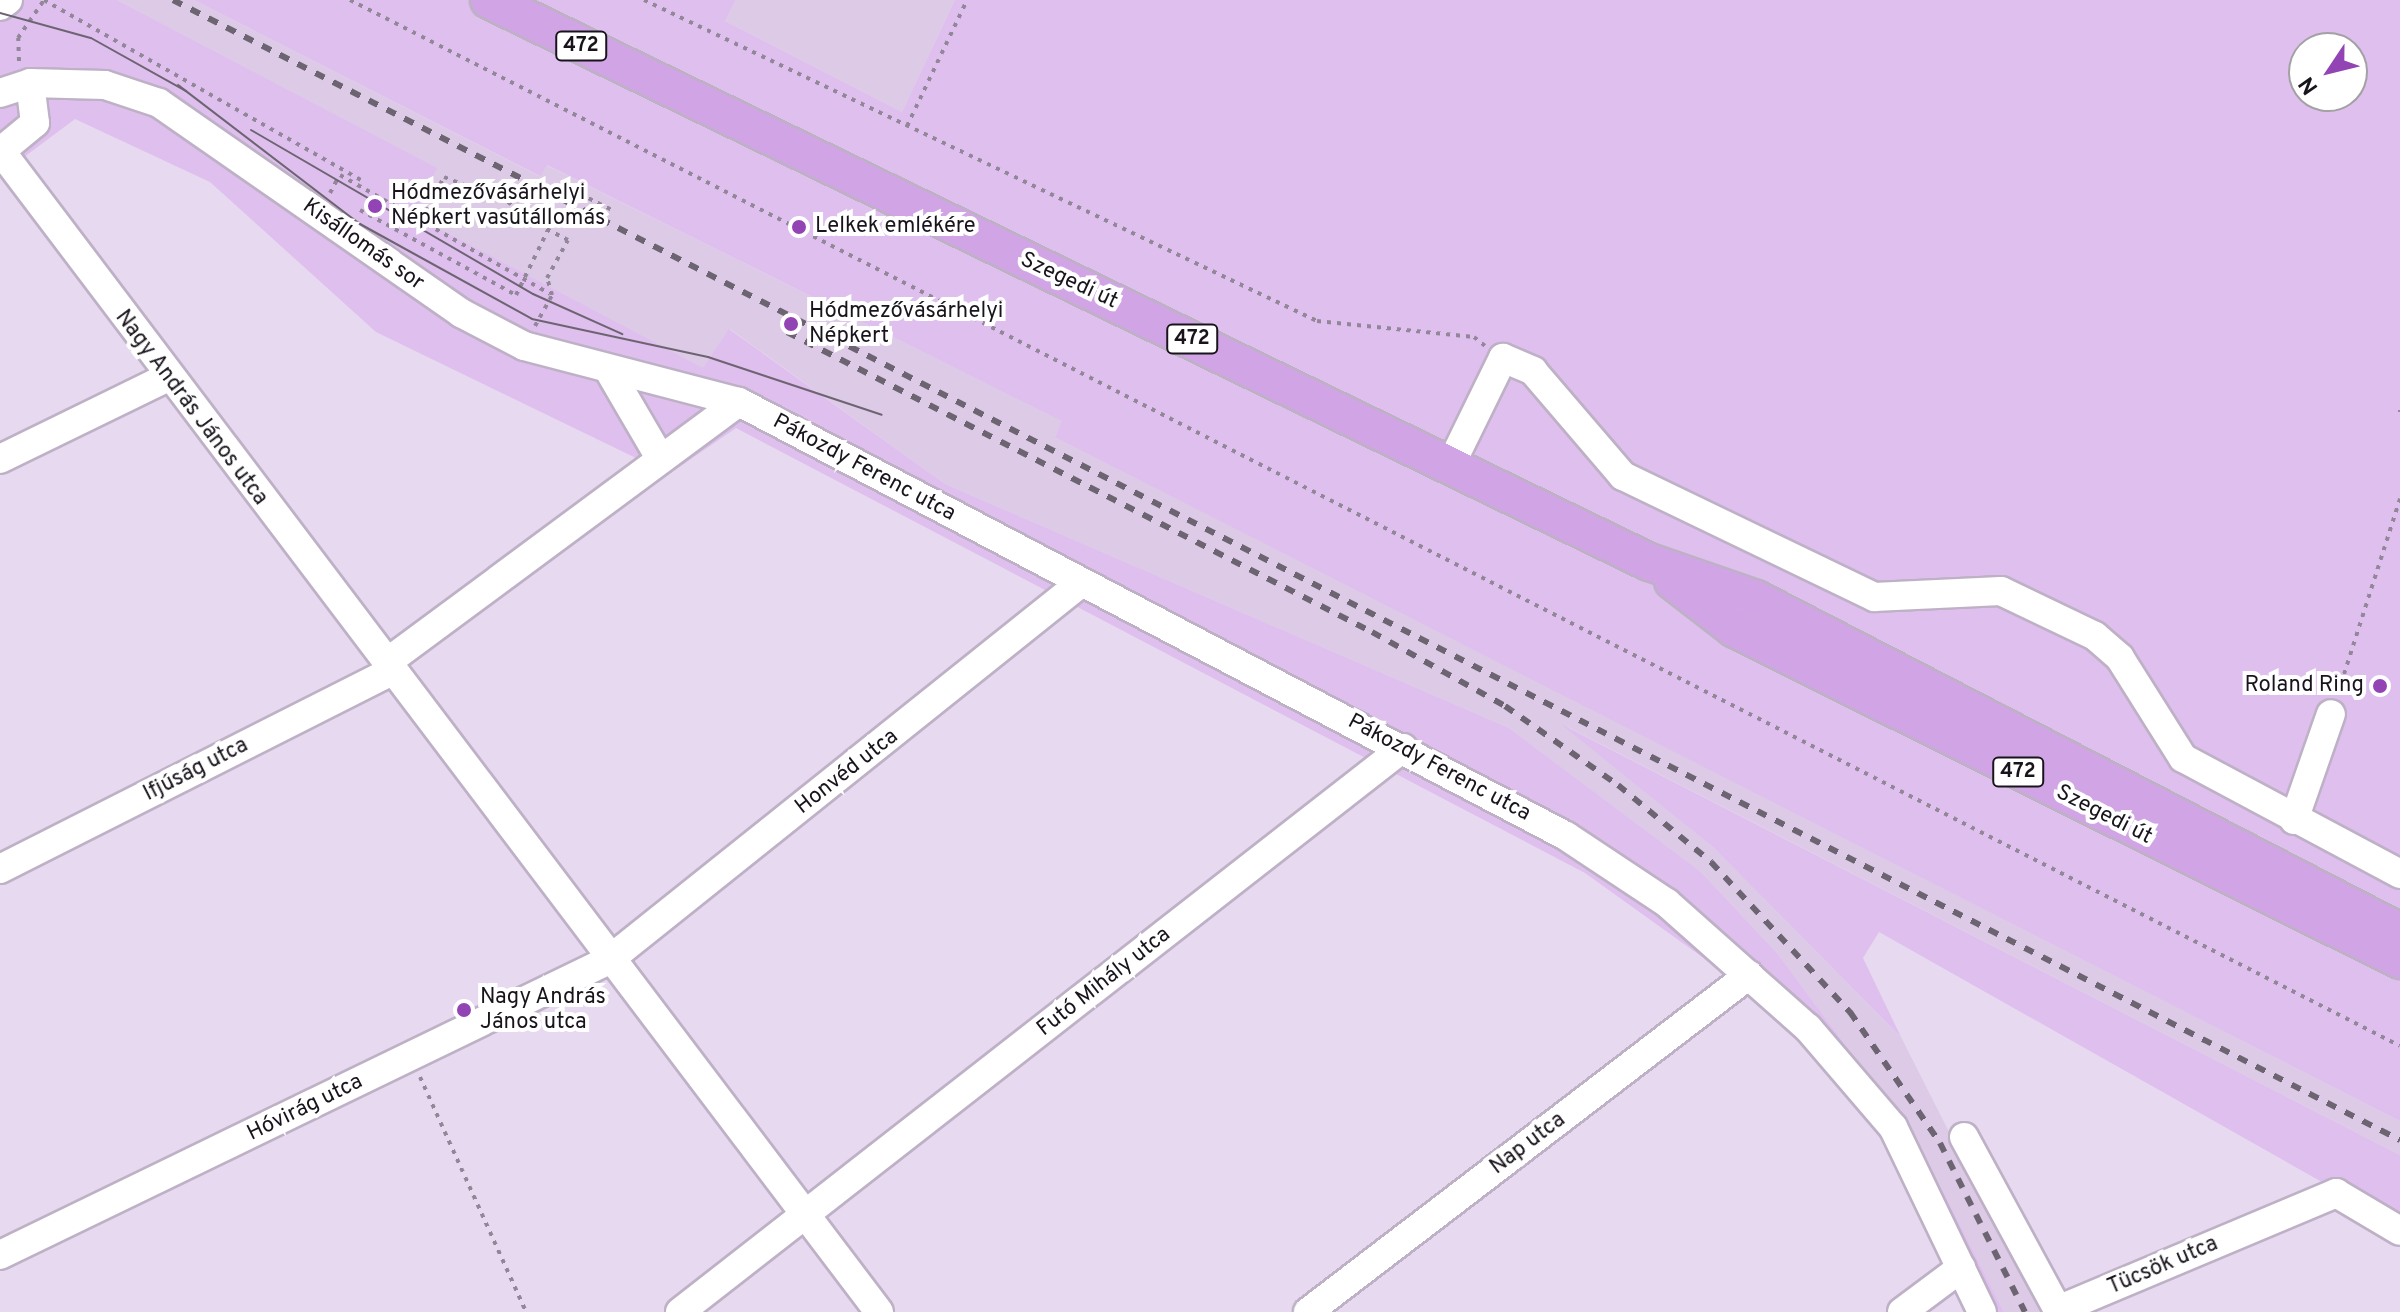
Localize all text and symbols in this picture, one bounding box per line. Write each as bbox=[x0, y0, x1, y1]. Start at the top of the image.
road number: 472 bbox=[555, 30, 607, 62]
north arrow bbox=[2288, 32, 2368, 112]
text: N bbox=[2294, 71, 2325, 99]
place label: Hódmezővásárhelyi Népkert vasútállomás bbox=[391, 180, 605, 232]
street label: Kisállomás sor bbox=[297, 193, 429, 297]
marker: Hódmezővásárhelyi Népkert vasútállomás bbox=[366, 197, 384, 215]
place label: Lelkek emlékére bbox=[815, 214, 976, 240]
marker: Lelkek emlékére bbox=[790, 218, 808, 236]
street label: Szegedi út bbox=[1016, 247, 1122, 315]
place label: Hódmezővásárhelyi Népkert bbox=[809, 298, 1003, 350]
street label: Nagy András János utca bbox=[109, 305, 273, 511]
marker: Hódmezővásárhelyi Népkert bbox=[780, 313, 802, 335]
road number: 472 bbox=[1166, 323, 1218, 355]
street label: Pákozdy Ferenc utca bbox=[768, 409, 960, 527]
place label: Roland Ring bbox=[2244, 673, 2364, 699]
marker: Roland Ring bbox=[2371, 677, 2389, 695]
street label: Pákozdy Ferenc utca bbox=[1343, 709, 1535, 827]
street label: Honvéd utca bbox=[790, 724, 904, 820]
street label: Ifjúság utca bbox=[139, 732, 253, 808]
road number: 472 bbox=[1992, 756, 2044, 788]
street label: Szegedi út bbox=[2051, 779, 2157, 851]
street label: Futó Mihály utca bbox=[1032, 922, 1176, 1042]
place label: Nagy András János utca bbox=[480, 984, 607, 1036]
marker: Nagy András János utca bbox=[455, 1001, 473, 1019]
street label: Hóvirág utca bbox=[243, 1069, 367, 1147]
street label: Nap utca bbox=[1485, 1107, 1571, 1181]
street label: Tücsök utca bbox=[2104, 1231, 2222, 1301]

